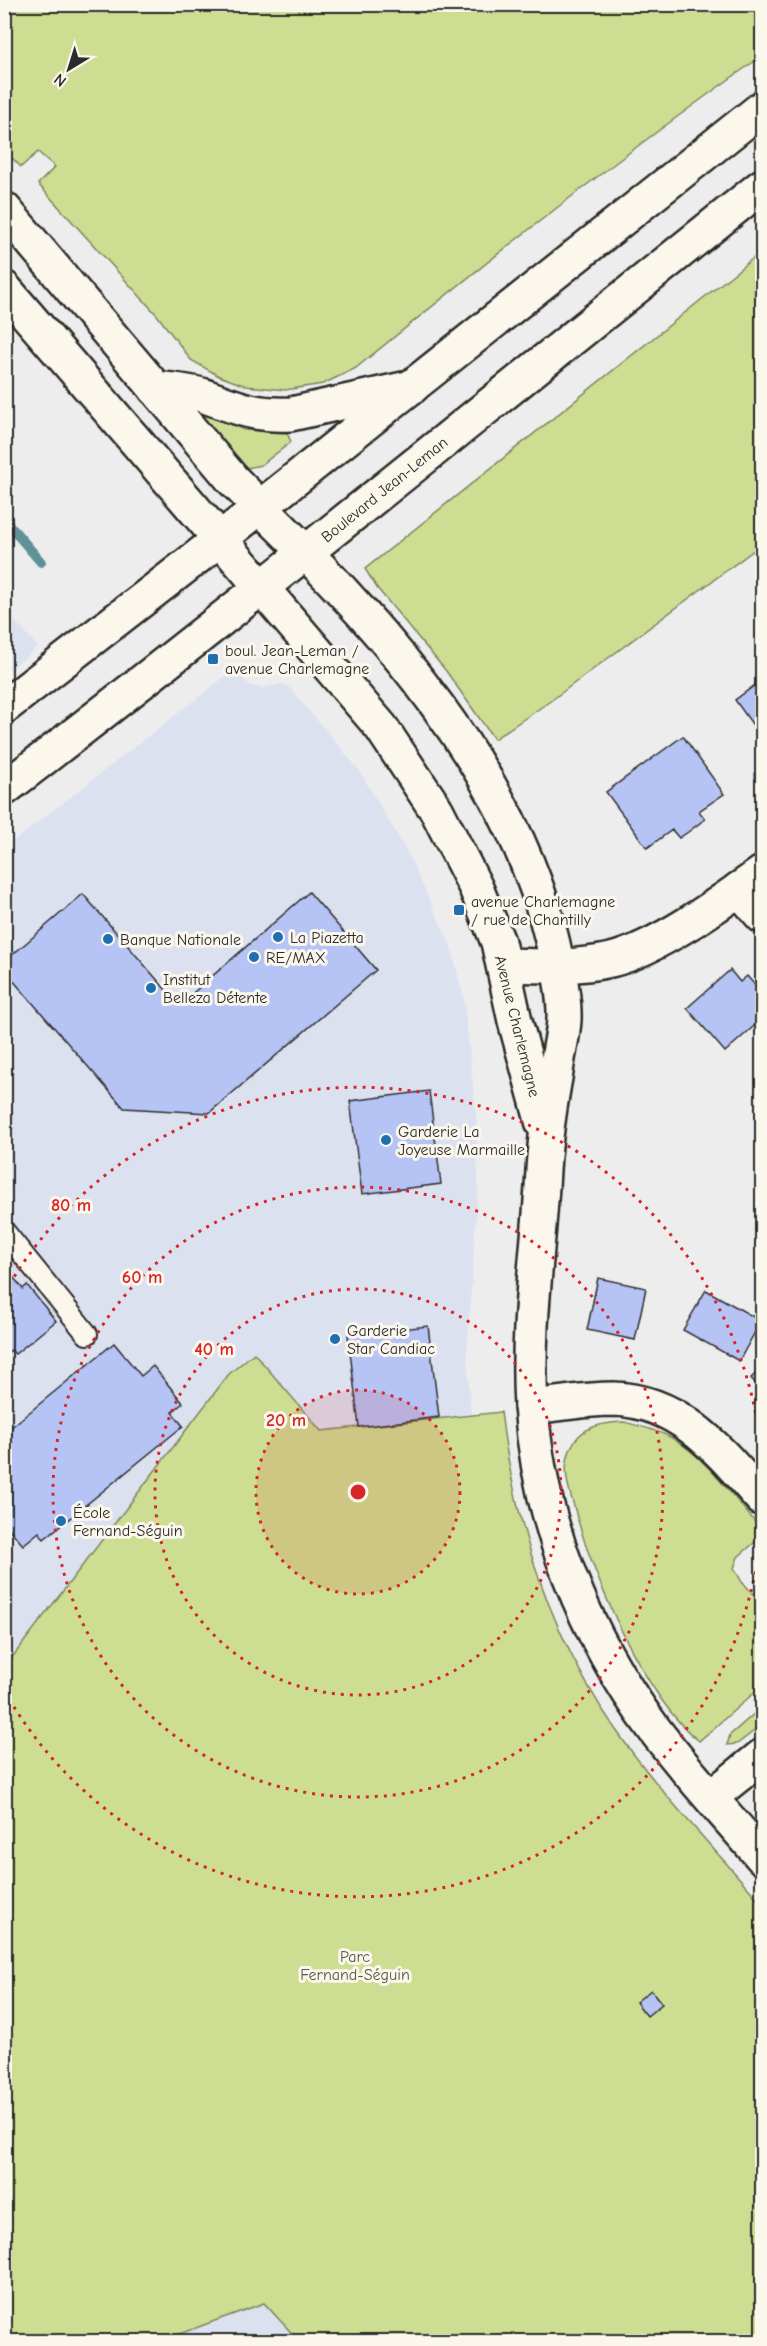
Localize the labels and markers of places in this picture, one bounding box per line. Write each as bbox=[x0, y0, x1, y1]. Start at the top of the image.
place label: boul. Jean-Leman / avenue Charlemagne bbox=[225, 642, 369, 678]
marker: boul. Jean-Leman / avenue Charlemagne bbox=[206, 652, 220, 666]
place label: avenue Charlemagne / rue de Chantilly bbox=[471, 893, 615, 929]
marker: avenue Charlemagne / rue de Chantilly bbox=[452, 903, 466, 917]
place label: La Piazetta bbox=[290, 929, 364, 947]
marker: La Piazetta bbox=[271, 930, 285, 944]
place label: Banque Nationale bbox=[120, 931, 241, 949]
marker: Banque Nationale bbox=[101, 932, 115, 946]
place label: RE/MAX bbox=[266, 949, 326, 967]
marker: RE/MAX bbox=[247, 950, 261, 964]
place label: Institut Belleza Détente bbox=[163, 971, 267, 1007]
marker: Institut Belleza Détente bbox=[144, 981, 158, 995]
place label: Garderie La Joyeuse Marmaille bbox=[398, 1123, 525, 1159]
marker: Garderie La Joyeuse Marmaille bbox=[379, 1133, 393, 1147]
place label: Garderie Star Candiac bbox=[347, 1322, 435, 1358]
marker: Garderie Star Candiac bbox=[328, 1332, 342, 1346]
centre of rings bbox=[348, 1482, 368, 1502]
place label: École Fernand-Séguin bbox=[73, 1503, 183, 1540]
marker: École Fernand-Séguin bbox=[54, 1514, 68, 1528]

